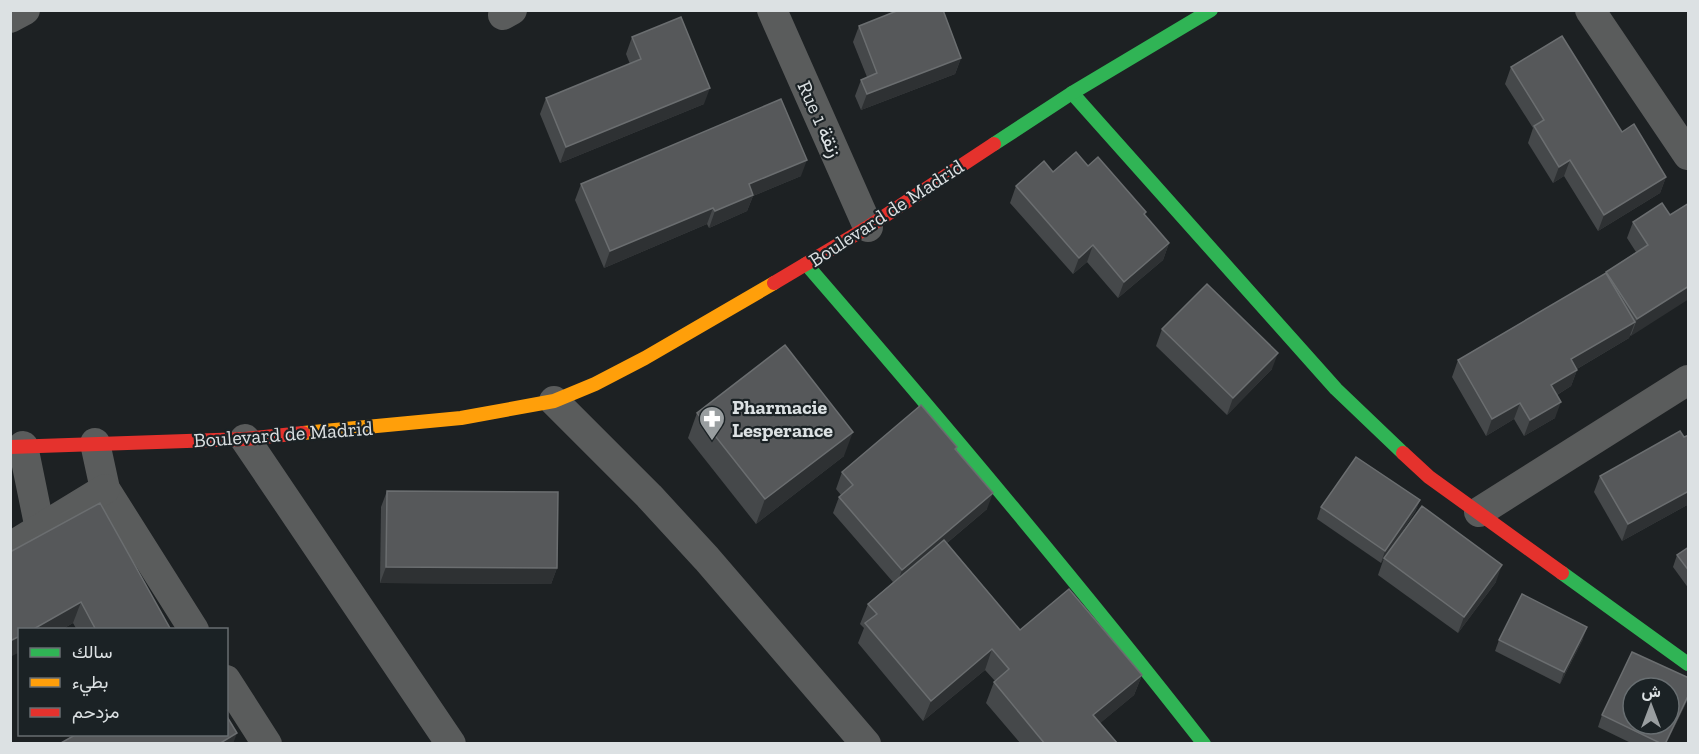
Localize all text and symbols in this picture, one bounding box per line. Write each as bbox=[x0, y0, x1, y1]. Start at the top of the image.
street label: Rue 1 زنقة bbox=[792, 77, 847, 161]
street label: Boulevard de Madrid bbox=[804, 154, 968, 272]
place label: Pharmacie Lesperance bbox=[732, 395, 833, 442]
pharmacy icon: Pharmacie Lesperance bbox=[697, 404, 727, 442]
street label: Boulevard de Madrid bbox=[193, 416, 373, 452]
legend bbox=[18, 628, 228, 736]
text: سالك bbox=[72, 641, 112, 663]
text: بطيء bbox=[72, 671, 108, 697]
north arrow bbox=[1621, 676, 1681, 736]
text: ش bbox=[1641, 682, 1661, 701]
text: مزدحم bbox=[72, 701, 119, 724]

